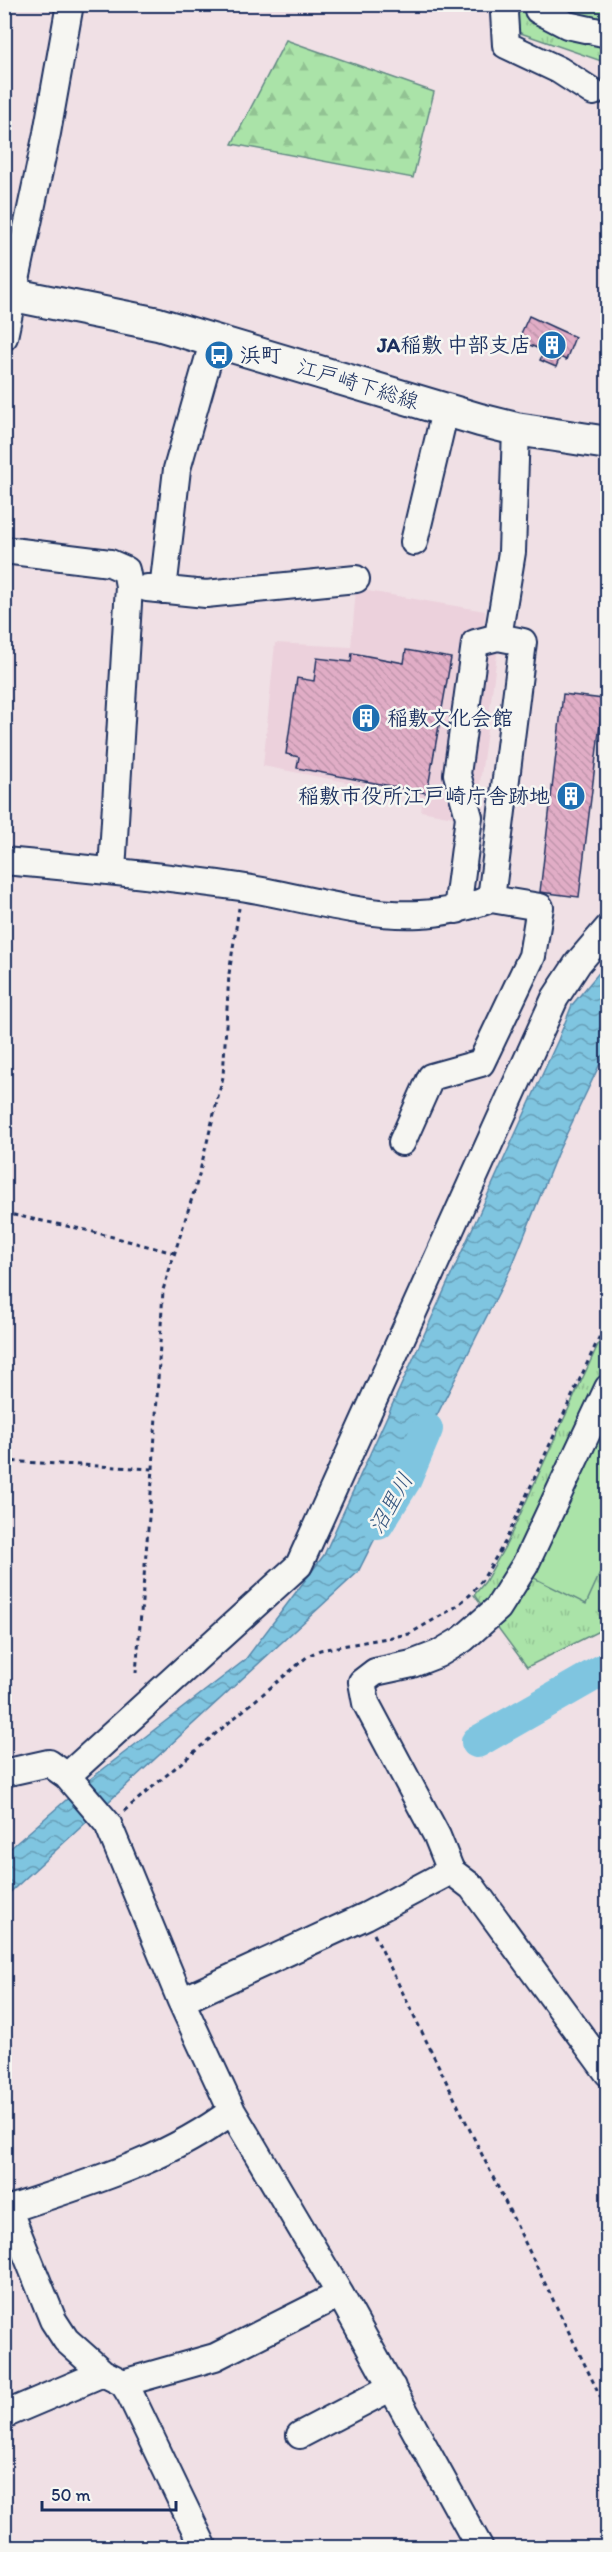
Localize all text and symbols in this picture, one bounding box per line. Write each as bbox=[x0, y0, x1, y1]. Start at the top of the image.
building icon: JA稲敷 中部支店 bbox=[536, 329, 568, 361]
place label: JA稲敷 中部支店 bbox=[376, 332, 531, 357]
bus stop icon: 浜町 bbox=[203, 339, 235, 371]
place label: 浜町 bbox=[240, 342, 282, 367]
street label: 江戸崎下総線 bbox=[294, 353, 422, 414]
building icon: 稲敷文化会館 bbox=[350, 702, 382, 734]
place label: 稲敷文化会館 bbox=[387, 705, 513, 730]
building icon: 稲敷市役所江戸崎庁舎跡地 bbox=[555, 780, 587, 812]
place label: 稲敷市役所江戸崎庁舎跡地 bbox=[298, 783, 550, 808]
water label: 沼里川 bbox=[362, 1468, 419, 1539]
scale bar bbox=[42, 2474, 176, 2512]
text: 50 m bbox=[51, 2484, 91, 2506]

